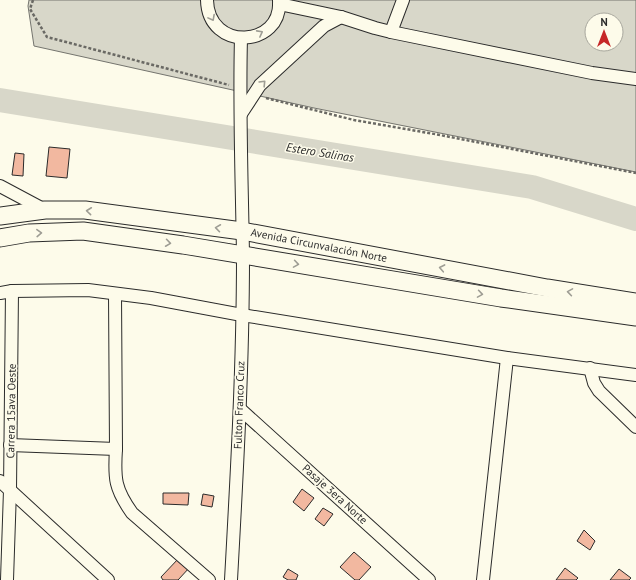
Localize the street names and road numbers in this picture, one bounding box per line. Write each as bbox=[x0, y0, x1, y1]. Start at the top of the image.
street label: Avenida Circunvalación Norte bbox=[250, 225, 389, 265]
street label: Fulton Franco Cruz bbox=[230, 361, 248, 449]
street label: Carrera 15ava Oeste bbox=[3, 363, 19, 459]
street label: Pasaje 3era Norte bbox=[299, 461, 371, 527]

